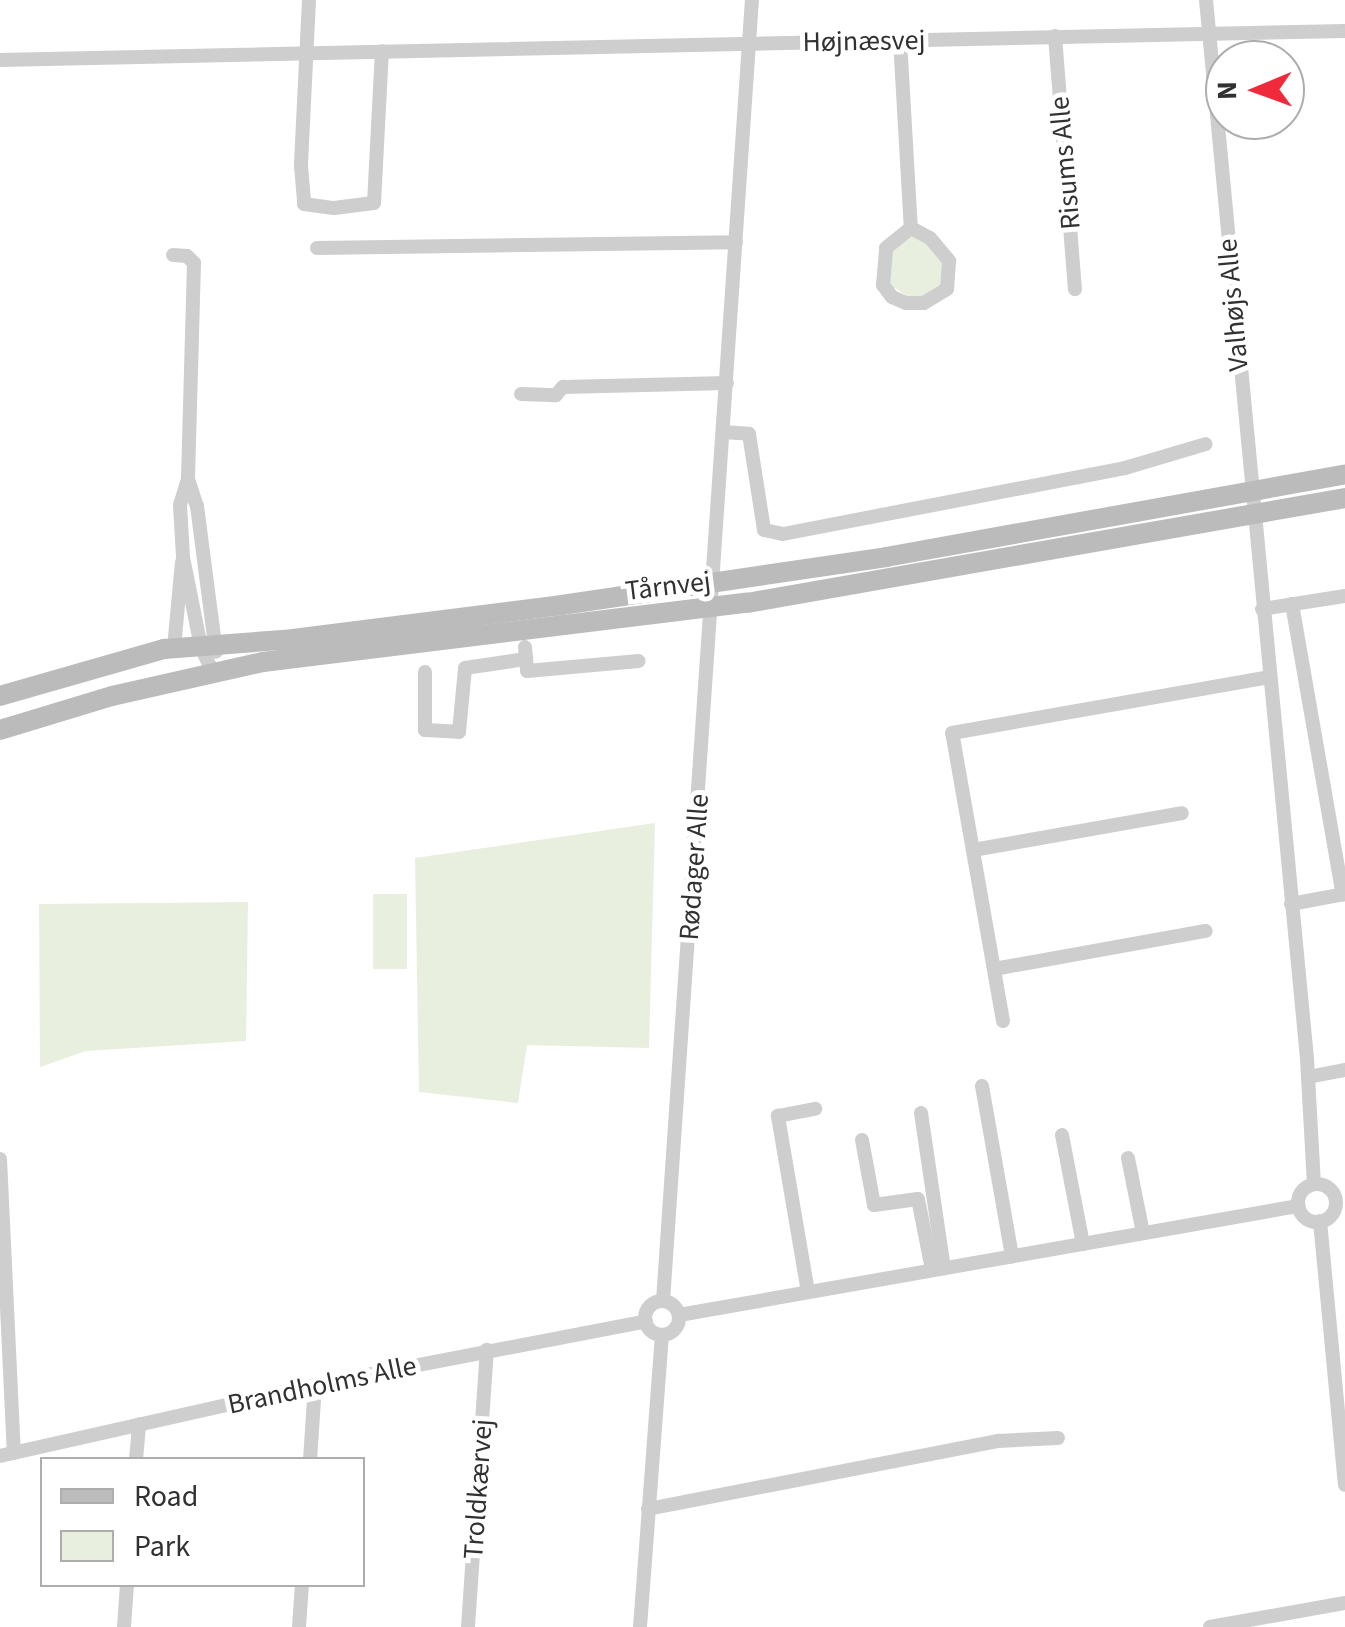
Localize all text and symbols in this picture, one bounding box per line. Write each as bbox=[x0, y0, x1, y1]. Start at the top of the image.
street label: Højnæsvej bbox=[802, 23, 926, 59]
north arrow bbox=[1205, 40, 1305, 140]
text: N bbox=[1207, 81, 1247, 100]
street label: Risums Alle bbox=[1042, 95, 1088, 231]
street label: Valhøjs Alle bbox=[1210, 237, 1256, 373]
street label: Tårnvej bbox=[623, 564, 713, 608]
street label: Rødager Alle bbox=[672, 793, 716, 941]
street label: Brandholms Alle bbox=[225, 1349, 419, 1421]
street label: Troldkærvej bbox=[456, 1418, 500, 1560]
legend bbox=[40, 1457, 365, 1587]
text: Road bbox=[134, 1475, 198, 1518]
text: Park bbox=[134, 1525, 190, 1568]

